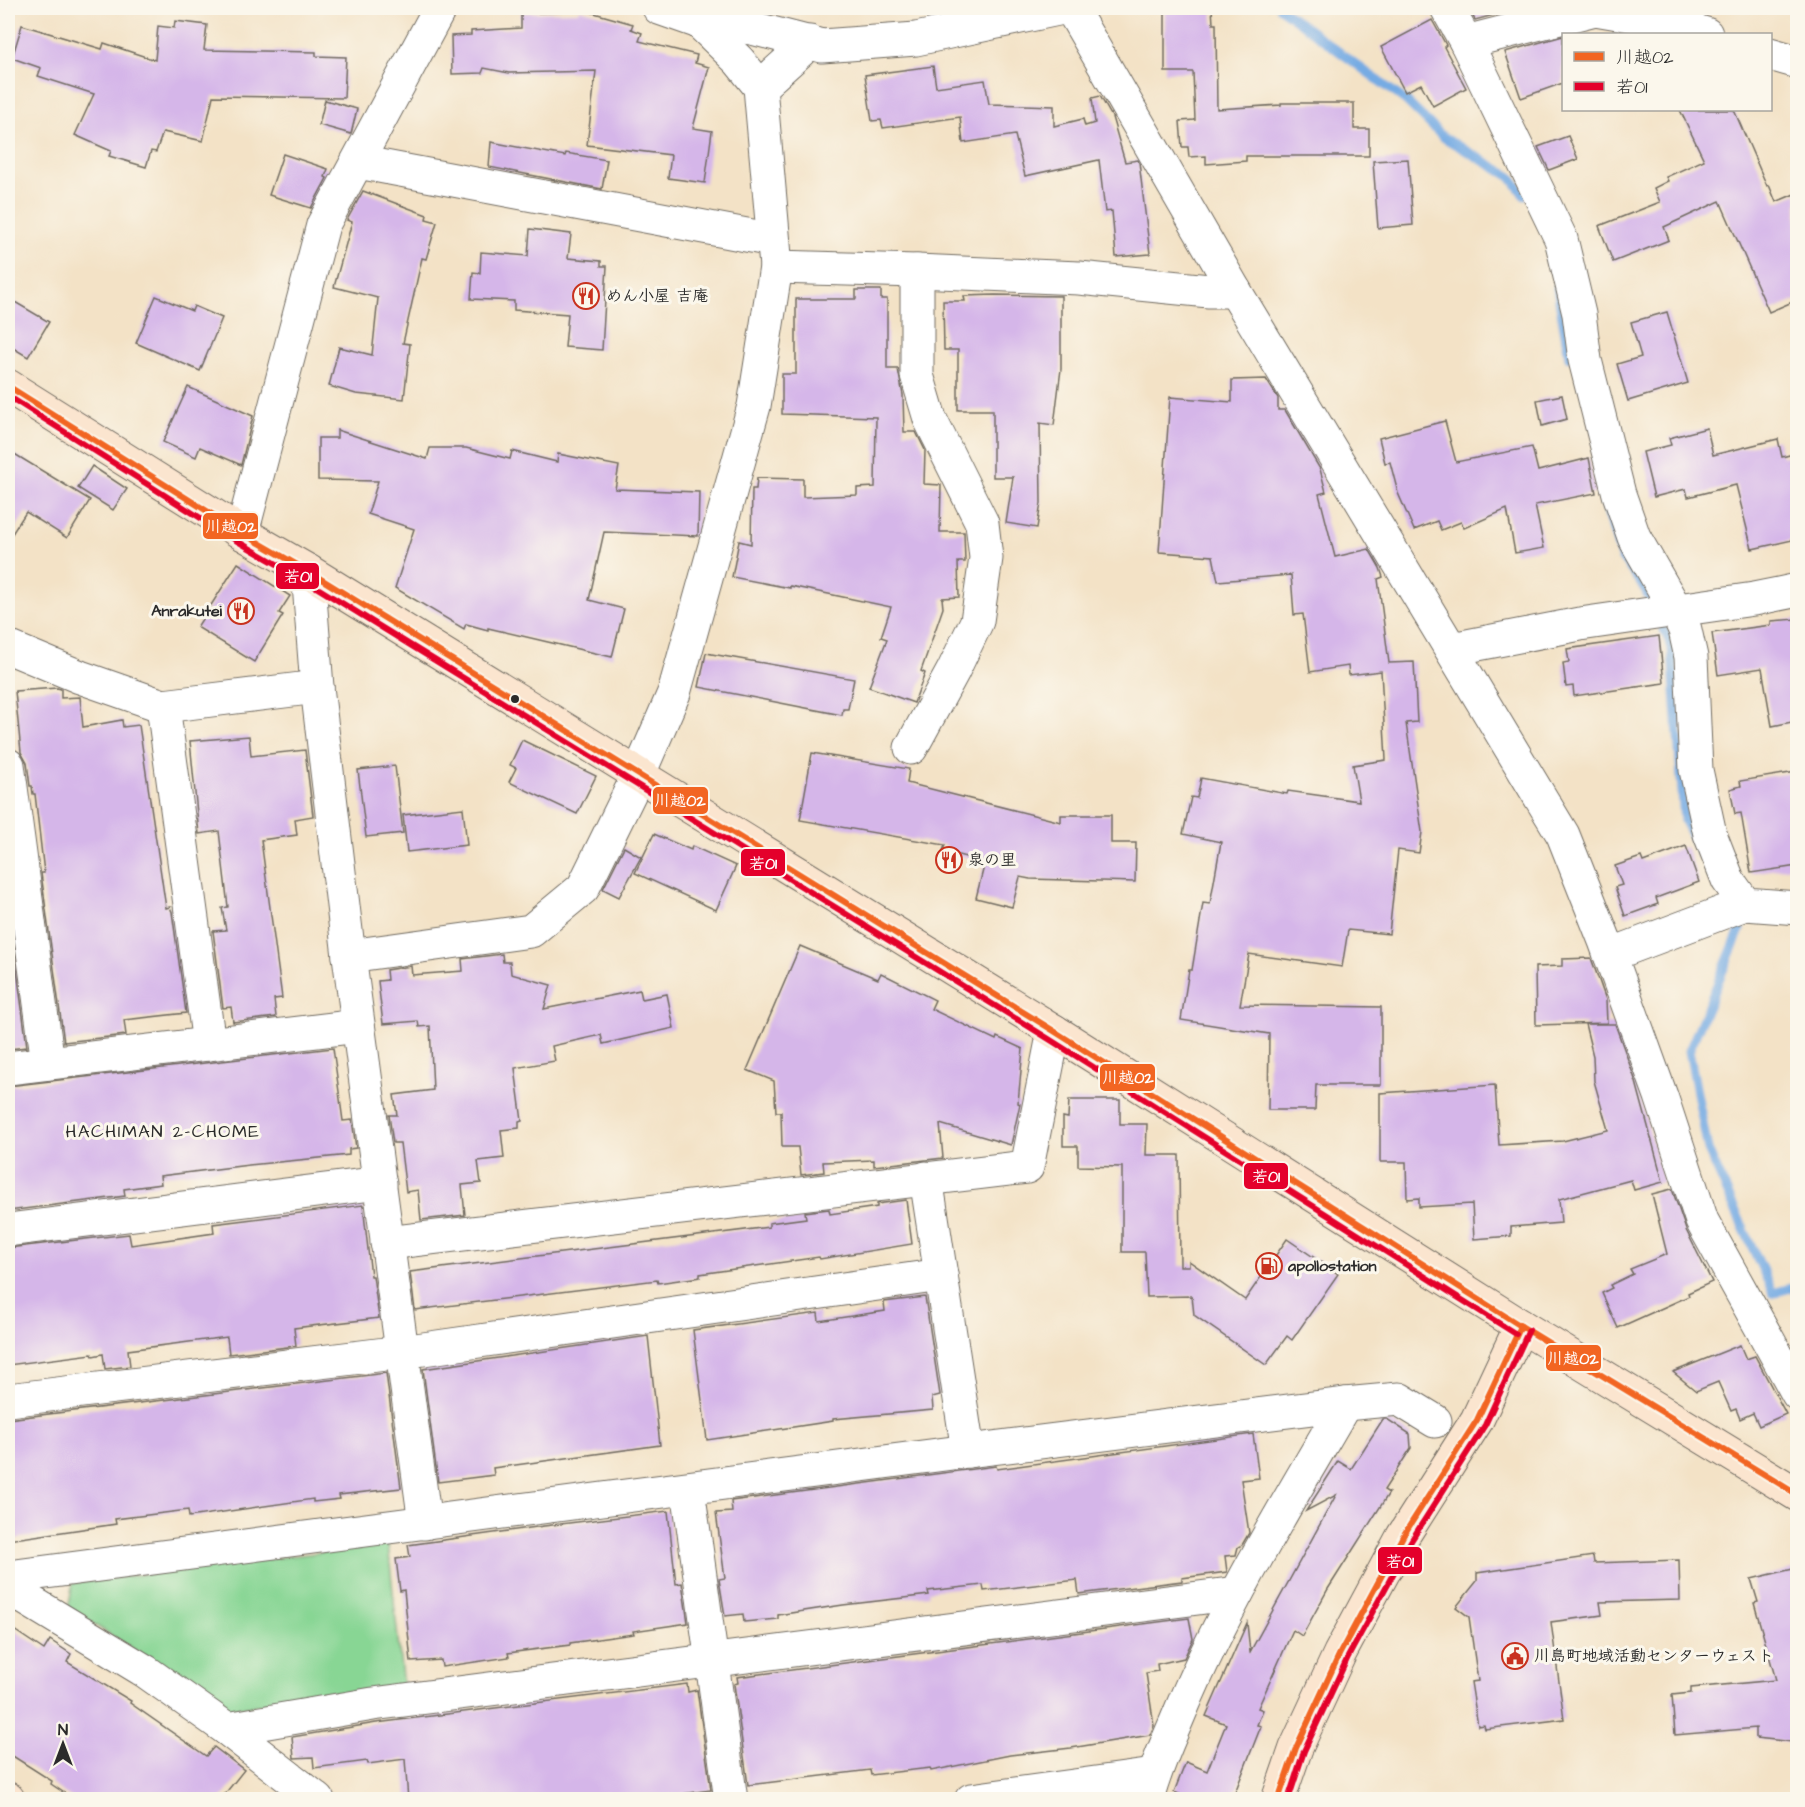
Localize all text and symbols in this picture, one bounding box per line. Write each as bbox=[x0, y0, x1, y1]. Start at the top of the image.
legend bbox=[1562, 33, 1772, 111]
text: 川越02 bbox=[1616, 45, 1674, 70]
text: 若01 bbox=[1616, 75, 1648, 100]
restaurant icon: めん小屋 吉庵 bbox=[571, 281, 601, 311]
place label: めん小屋 吉庵 bbox=[606, 285, 708, 307]
line badge: 川越02 bbox=[202, 512, 259, 540]
text: 川越02 bbox=[205, 516, 257, 538]
line badge: 若01 bbox=[275, 562, 320, 590]
text: 若01 bbox=[284, 566, 313, 588]
restaurant icon: Anrakutei bbox=[226, 596, 256, 626]
place label: Anrakutei bbox=[151, 600, 223, 622]
unlabelled marker bbox=[509, 693, 521, 705]
line badge: 川越02 bbox=[652, 786, 709, 815]
text: 川越02 bbox=[654, 790, 706, 812]
restaurant icon: 泉の里 bbox=[934, 845, 964, 875]
line badge: 若01 bbox=[740, 848, 786, 877]
place label: 泉の里 bbox=[968, 849, 1016, 871]
text: 若01 bbox=[749, 853, 778, 875]
line badge: 川越02 bbox=[1099, 1063, 1156, 1092]
text: 川越02 bbox=[1102, 1067, 1154, 1089]
district label: HACHIMAN 2-CHOME bbox=[66, 1119, 260, 1144]
line badge: 若01 bbox=[1243, 1162, 1289, 1190]
text: 若01 bbox=[1252, 1166, 1281, 1188]
fuel station icon: apollostation bbox=[1254, 1251, 1284, 1281]
place label: apollostation bbox=[1287, 1255, 1377, 1277]
line badge: 川越02 bbox=[1545, 1344, 1602, 1372]
text: 川越02 bbox=[1547, 1348, 1599, 1370]
line badge: 若01 bbox=[1377, 1546, 1423, 1575]
text: 若01 bbox=[1386, 1551, 1415, 1573]
public building icon: 川島町地域活動センターウェスト bbox=[1500, 1641, 1530, 1671]
place label: 川島町地域活動センターウェスト bbox=[1534, 1645, 1774, 1667]
north arrow bbox=[33, 1714, 93, 1774]
text: N bbox=[58, 1719, 68, 1741]

